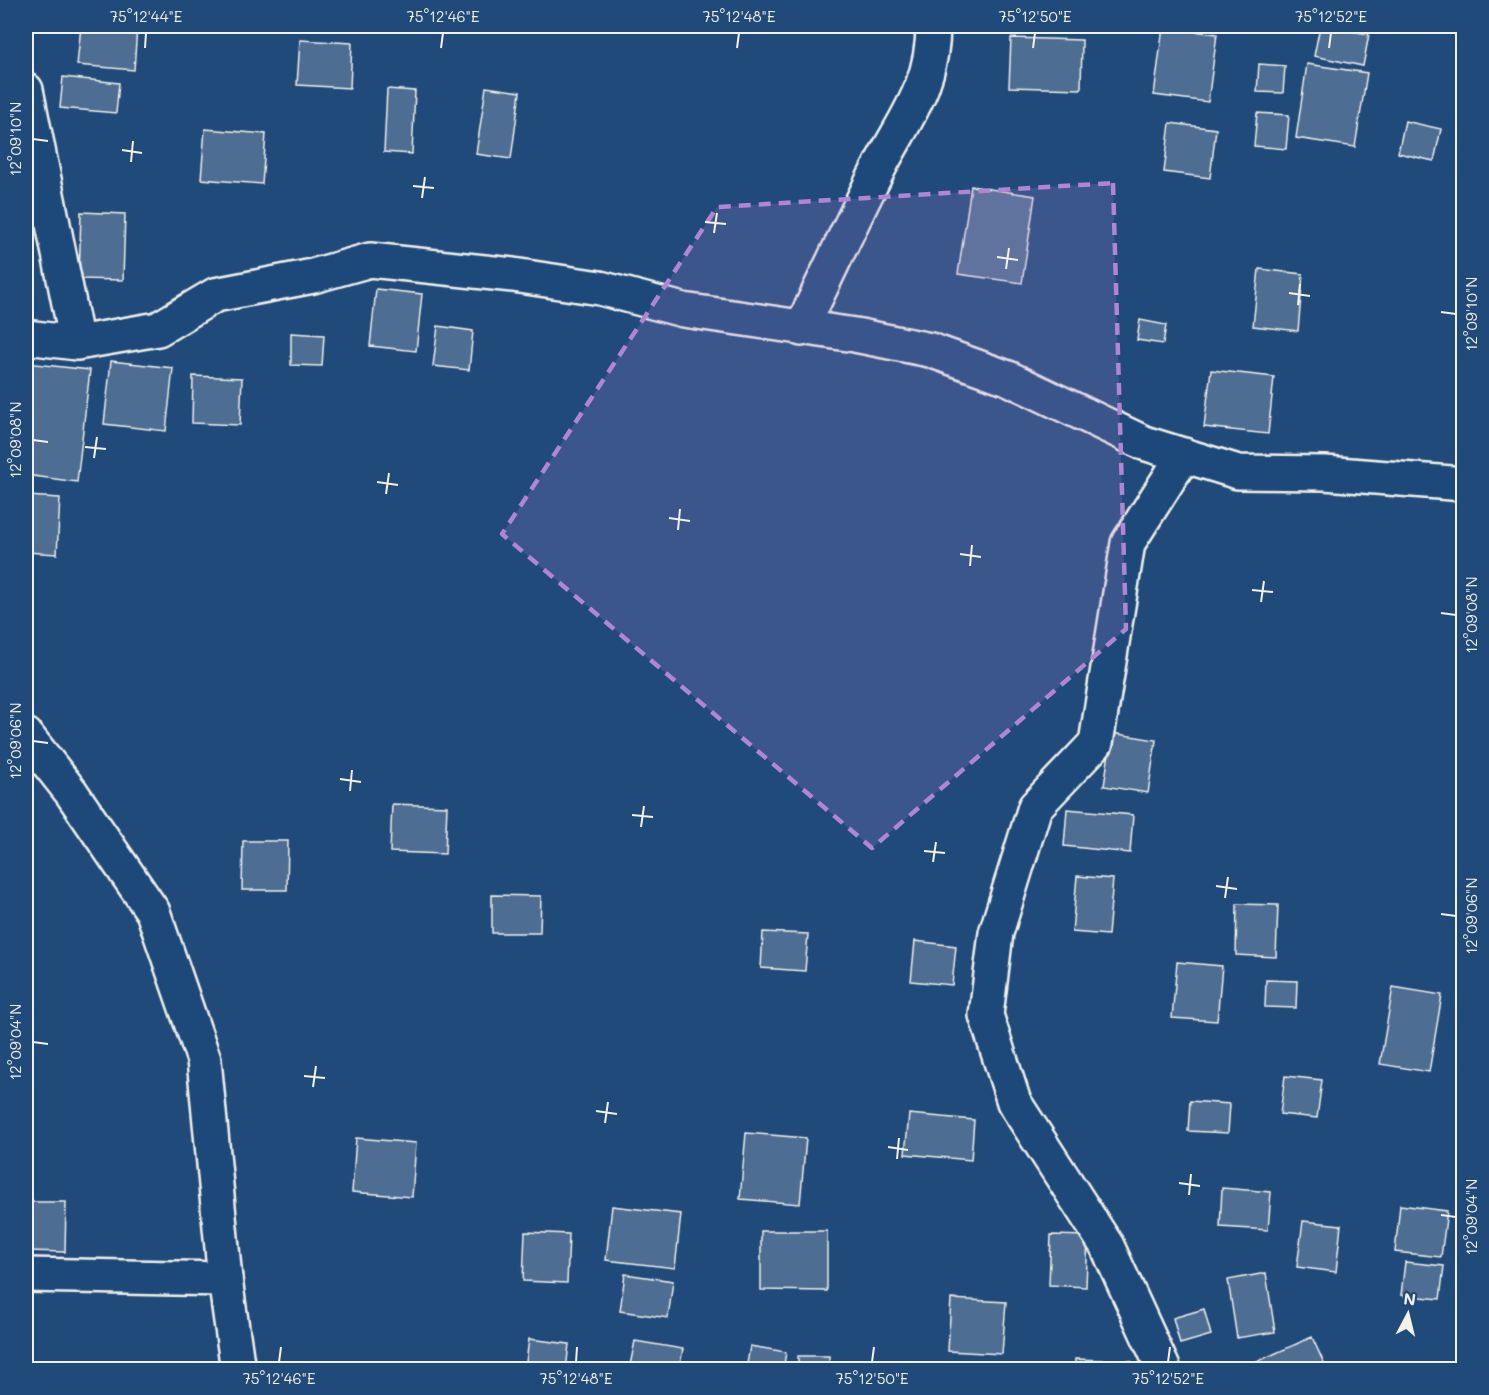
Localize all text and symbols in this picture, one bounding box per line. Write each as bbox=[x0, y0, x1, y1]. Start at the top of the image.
text: 75°12'44"E bbox=[110, 6, 183, 26]
text: 75°12'46"E bbox=[407, 6, 480, 26]
text: 75°12'48"E bbox=[702, 6, 776, 26]
text: 75°12'50"E bbox=[998, 6, 1072, 26]
text: 75°12'52"E bbox=[1295, 6, 1368, 26]
text: 12°09'10"N bbox=[5, 102, 25, 176]
text: 12°09'10"N bbox=[1461, 277, 1481, 351]
text: 12°09'08"N bbox=[5, 402, 25, 478]
text: 12°09'08"N bbox=[1461, 577, 1481, 653]
text: 12°09'06"N bbox=[5, 703, 25, 779]
text: 12°09'06"N bbox=[1461, 878, 1481, 954]
text: 12°09'04"N bbox=[5, 1004, 25, 1080]
text: 12°09'04"N bbox=[1461, 1179, 1481, 1255]
north arrow bbox=[1378, 1284, 1438, 1344]
text: N bbox=[1403, 1287, 1417, 1310]
text: 75°12'46"E bbox=[243, 1368, 316, 1388]
text: 75°12'48"E bbox=[539, 1368, 613, 1388]
text: 75°12'50"E bbox=[835, 1368, 909, 1388]
text: 75°12'52"E bbox=[1132, 1368, 1205, 1388]

